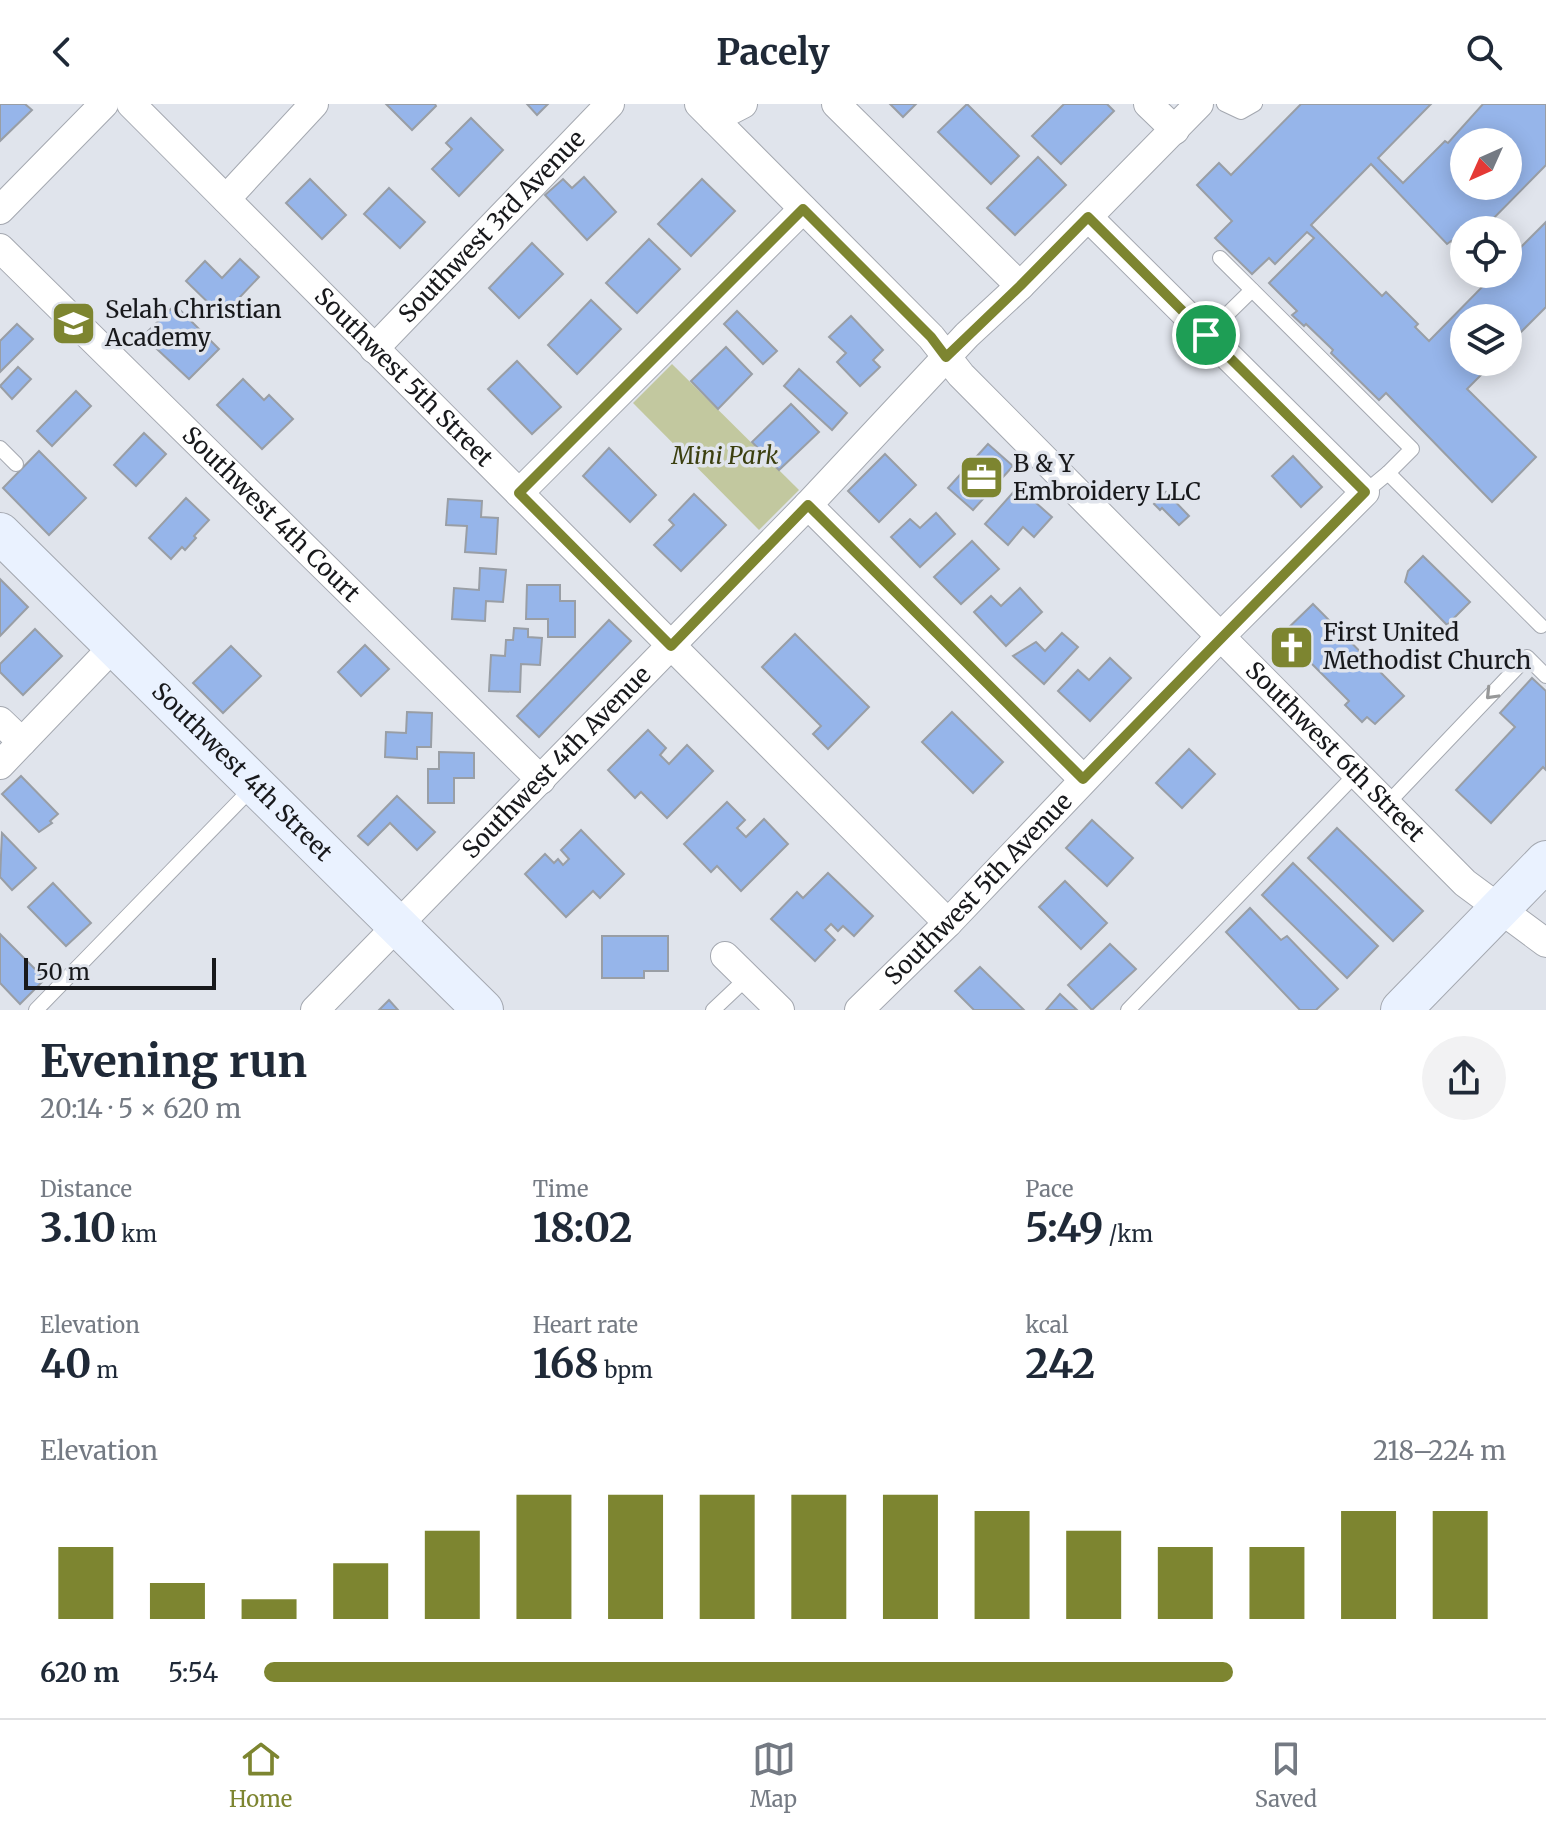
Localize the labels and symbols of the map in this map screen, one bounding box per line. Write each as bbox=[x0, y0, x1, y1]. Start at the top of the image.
street label: Southwest 3rd Avenue bbox=[392, 123, 591, 329]
north arrow bbox=[1450, 128, 1522, 200]
street label: Southwest 5th Street bbox=[308, 281, 500, 473]
place label: Selah Christian Academy bbox=[104, 294, 282, 353]
school or university icon: Selah Christian Academy bbox=[50, 300, 98, 348]
pin bbox=[1172, 301, 1240, 369]
street label: Southwest 4th Court bbox=[176, 420, 367, 609]
park label: Mini Park bbox=[671, 440, 778, 471]
place label: B & Y Embroidery LLC bbox=[1013, 448, 1201, 507]
office icon: B & Y Embroidery LLC bbox=[958, 454, 1006, 502]
place label: First United Methodist Church bbox=[1323, 617, 1532, 676]
church icon: First United Methodist Church bbox=[1268, 623, 1316, 671]
street label: Southwest 6th Street bbox=[1239, 655, 1432, 849]
street label: Southwest 4th Avenue bbox=[455, 659, 657, 865]
street label: Southwest 4th Street bbox=[145, 676, 340, 868]
one-way arrow bbox=[1486, 685, 1501, 699]
street label: Southwest 5th Avenue bbox=[878, 786, 1078, 991]
scale bar bbox=[24, 954, 216, 990]

